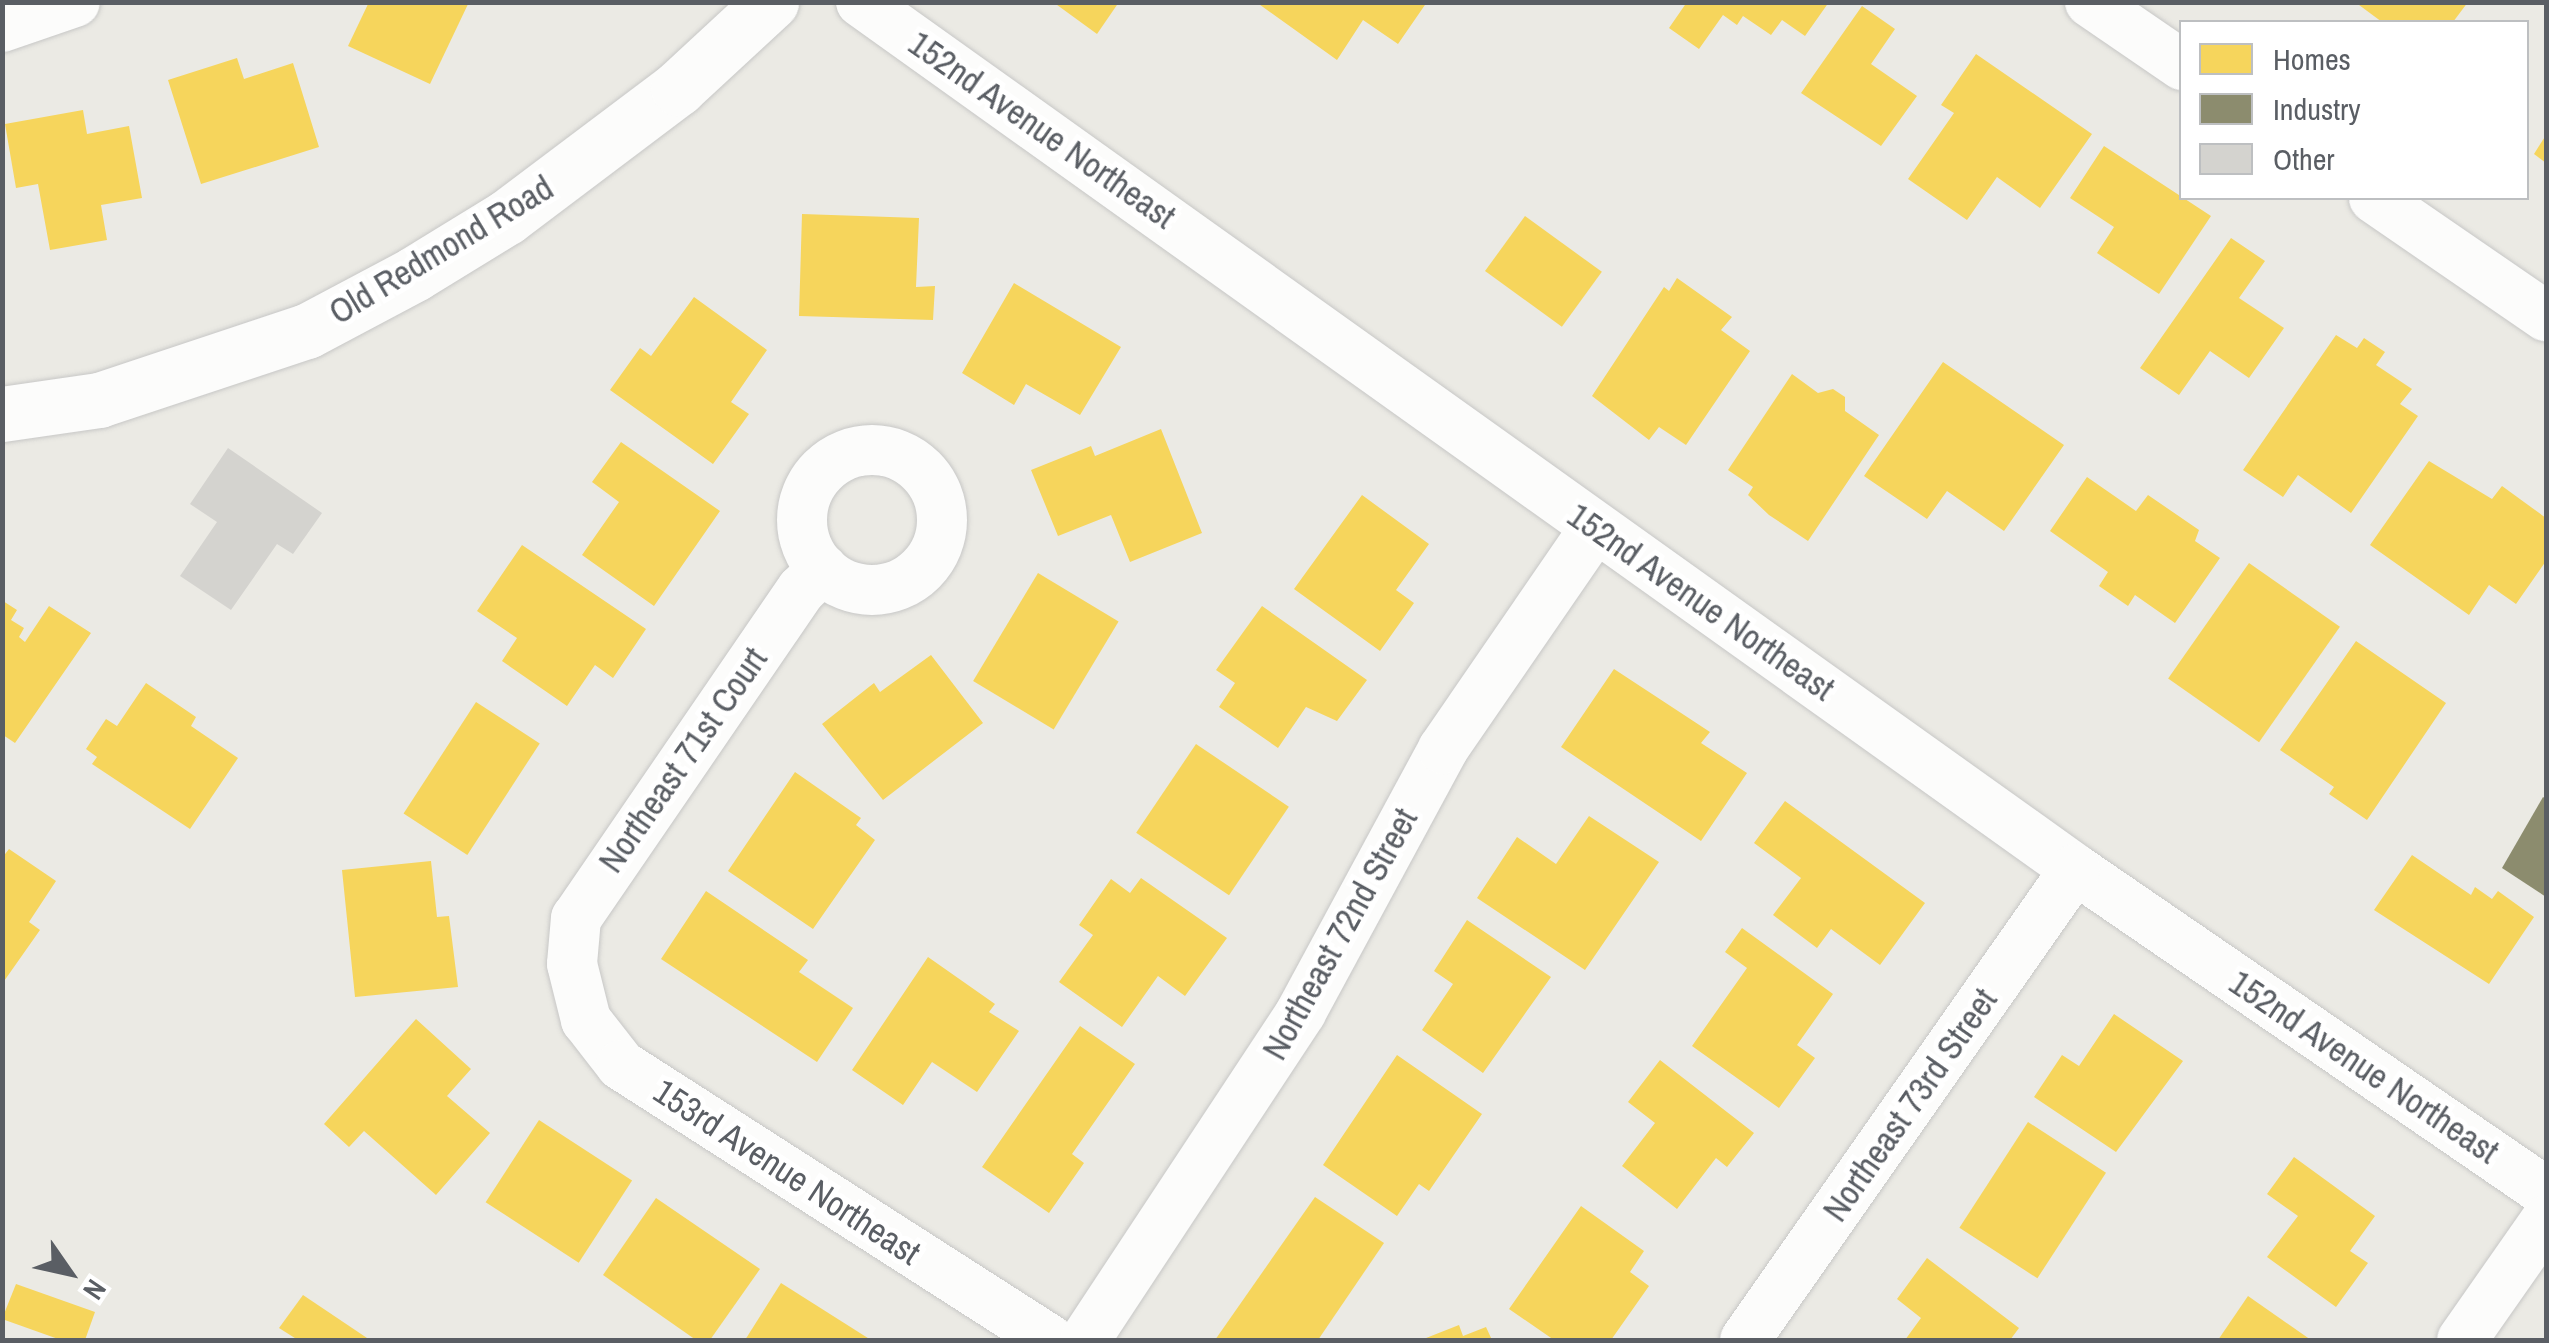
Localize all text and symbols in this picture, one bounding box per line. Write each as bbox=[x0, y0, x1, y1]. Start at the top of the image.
legend bbox=[2179, 20, 2529, 200]
street label: 152nd Avenue Northeast bbox=[900, 22, 1184, 238]
text: Homes bbox=[2273, 39, 2351, 79]
text: Industry bbox=[2273, 89, 2361, 129]
text: Other bbox=[2273, 139, 2335, 179]
street label: Old Redmond Road bbox=[321, 167, 561, 333]
street label: 152nd Avenue Northeast bbox=[1559, 494, 1843, 710]
street label: Northeast 71st Court bbox=[590, 639, 776, 881]
street label: Northeast 72nd Street bbox=[1254, 801, 1426, 1067]
street label: 152nd Avenue Northeast bbox=[2221, 961, 2507, 1173]
street label: Northeast 73rd Street bbox=[1814, 981, 2006, 1229]
street label: 153rd Avenue Northeast bbox=[645, 1070, 929, 1274]
north arrow bbox=[20, 1223, 120, 1323]
text: N bbox=[74, 1272, 115, 1307]

